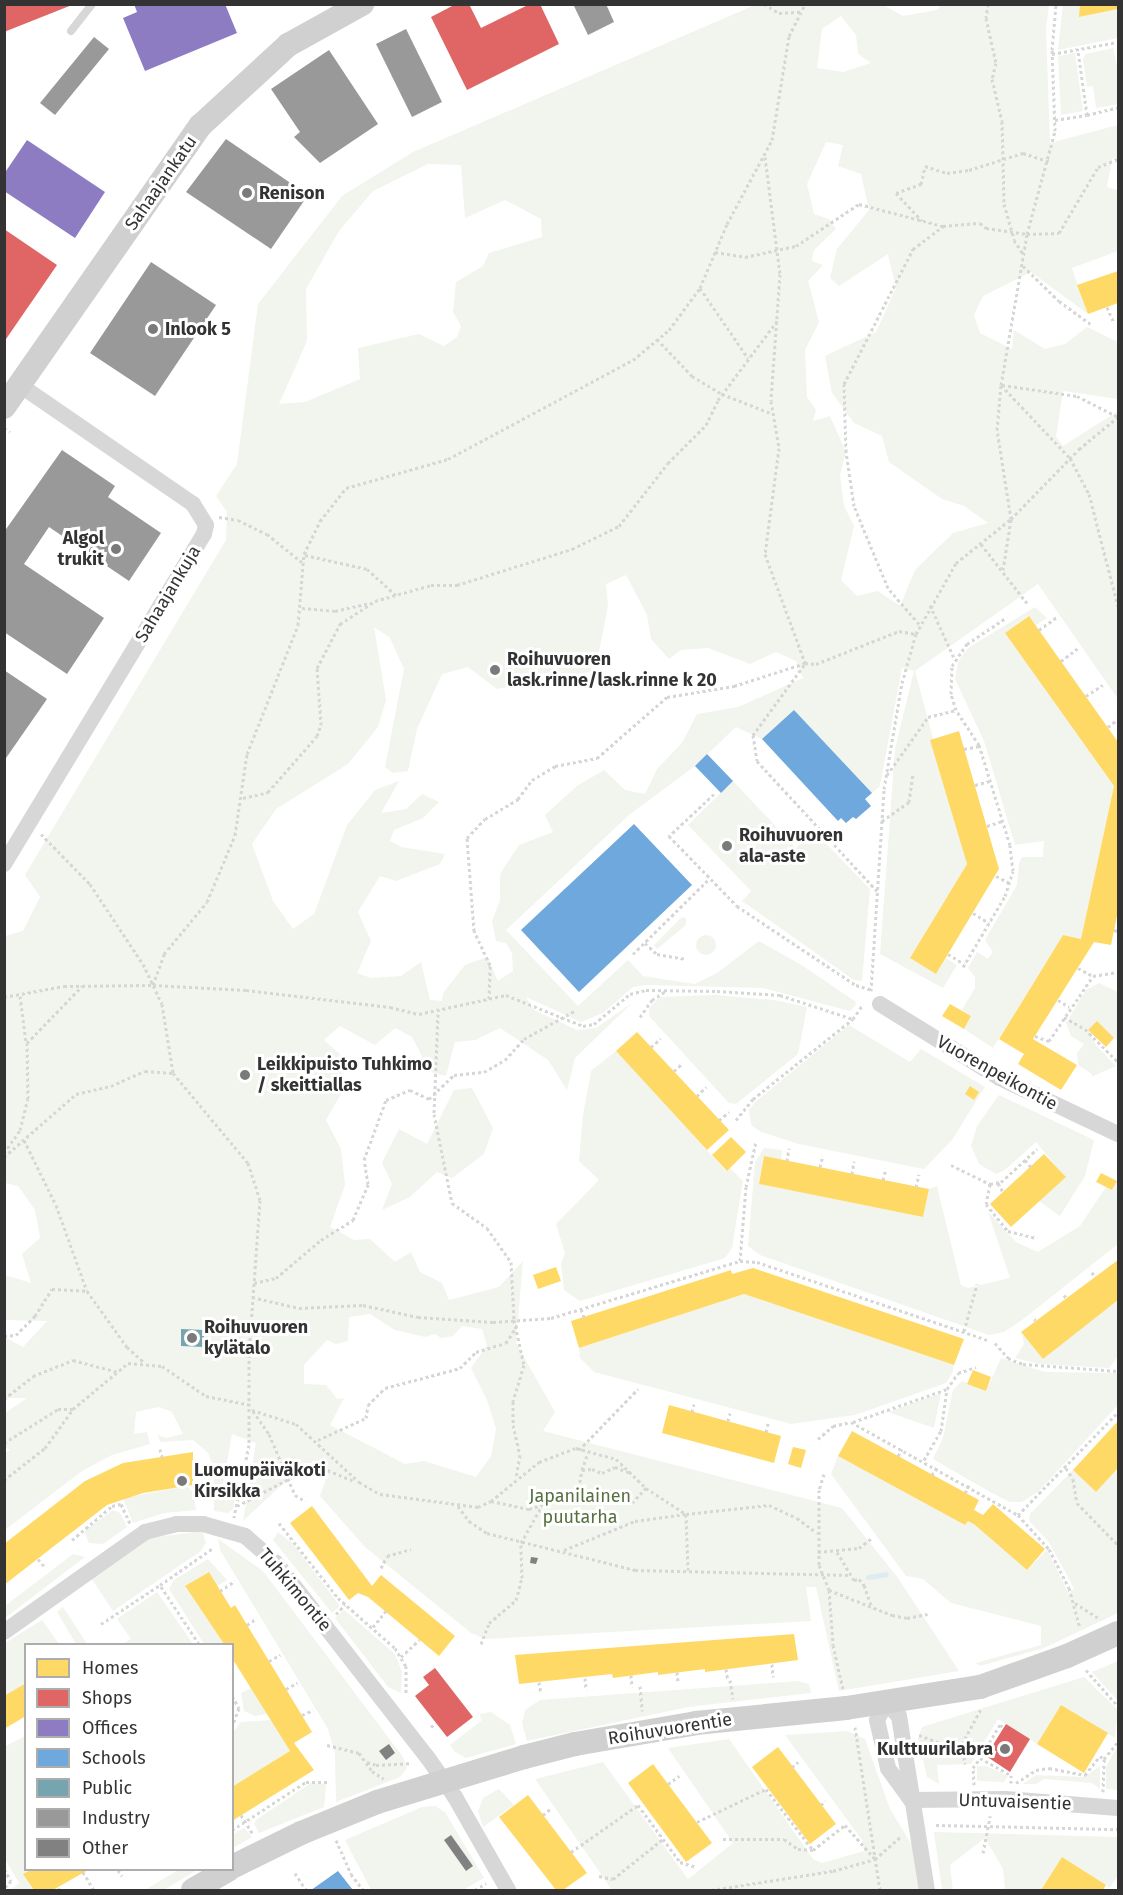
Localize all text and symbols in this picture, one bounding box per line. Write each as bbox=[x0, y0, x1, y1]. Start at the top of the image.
street label: Sahaajankatu bbox=[120, 132, 202, 234]
place label: Renison bbox=[259, 182, 325, 204]
marker: Renison bbox=[240, 186, 254, 200]
place label: Inlook 5 bbox=[165, 318, 231, 340]
marker: Inlook 5 bbox=[146, 322, 160, 336]
place label: Algol trukit bbox=[58, 528, 104, 570]
marker: Algol trukit bbox=[109, 542, 123, 556]
street label: Sahaajankuja bbox=[131, 542, 205, 646]
place label: Roihuvuoren lask.rinne/lask.rinne k 20 bbox=[507, 649, 717, 692]
marker: Roihuvuoren lask.rinne/lask.rinne k 20 bbox=[488, 663, 502, 677]
place label: Roihuvuoren ala-aste bbox=[739, 825, 843, 868]
marker: Roihuvuoren ala-aste bbox=[720, 839, 734, 853]
street label: Vuorenpeikontie bbox=[933, 1031, 1061, 1115]
place label: Leikkipuisto Tuhkimo / skeittiallas bbox=[257, 1054, 432, 1096]
marker: Leikkipuisto Tuhkimo / skeittiallas bbox=[238, 1068, 252, 1082]
place label: Roihuvuoren kylätalo bbox=[204, 1317, 308, 1360]
marker: Roihuvuoren kylätalo bbox=[185, 1331, 199, 1345]
place label: Luomupäiväkoti Kirsikka bbox=[194, 1460, 326, 1502]
marker: Luomupäiväkoti Kirsikka bbox=[175, 1474, 189, 1488]
park label: Japanilainen puutarha bbox=[529, 1486, 631, 1528]
street label: Tuhkimontie bbox=[254, 1544, 336, 1636]
legend bbox=[24, 1643, 234, 1871]
text: Homes bbox=[82, 1657, 138, 1679]
text: Shops bbox=[82, 1687, 132, 1709]
street label: Roihuvuorentie bbox=[606, 1709, 734, 1749]
text: Offices bbox=[82, 1717, 137, 1739]
place label: Kulttuurilabra bbox=[877, 1738, 993, 1760]
marker: Kulttuurilabra bbox=[998, 1742, 1012, 1756]
text: Schools bbox=[82, 1747, 146, 1769]
text: Public bbox=[82, 1777, 132, 1799]
street label: Untuvaisentie bbox=[958, 1789, 1072, 1815]
text: Industry bbox=[82, 1807, 150, 1829]
text: Other bbox=[82, 1837, 128, 1859]

